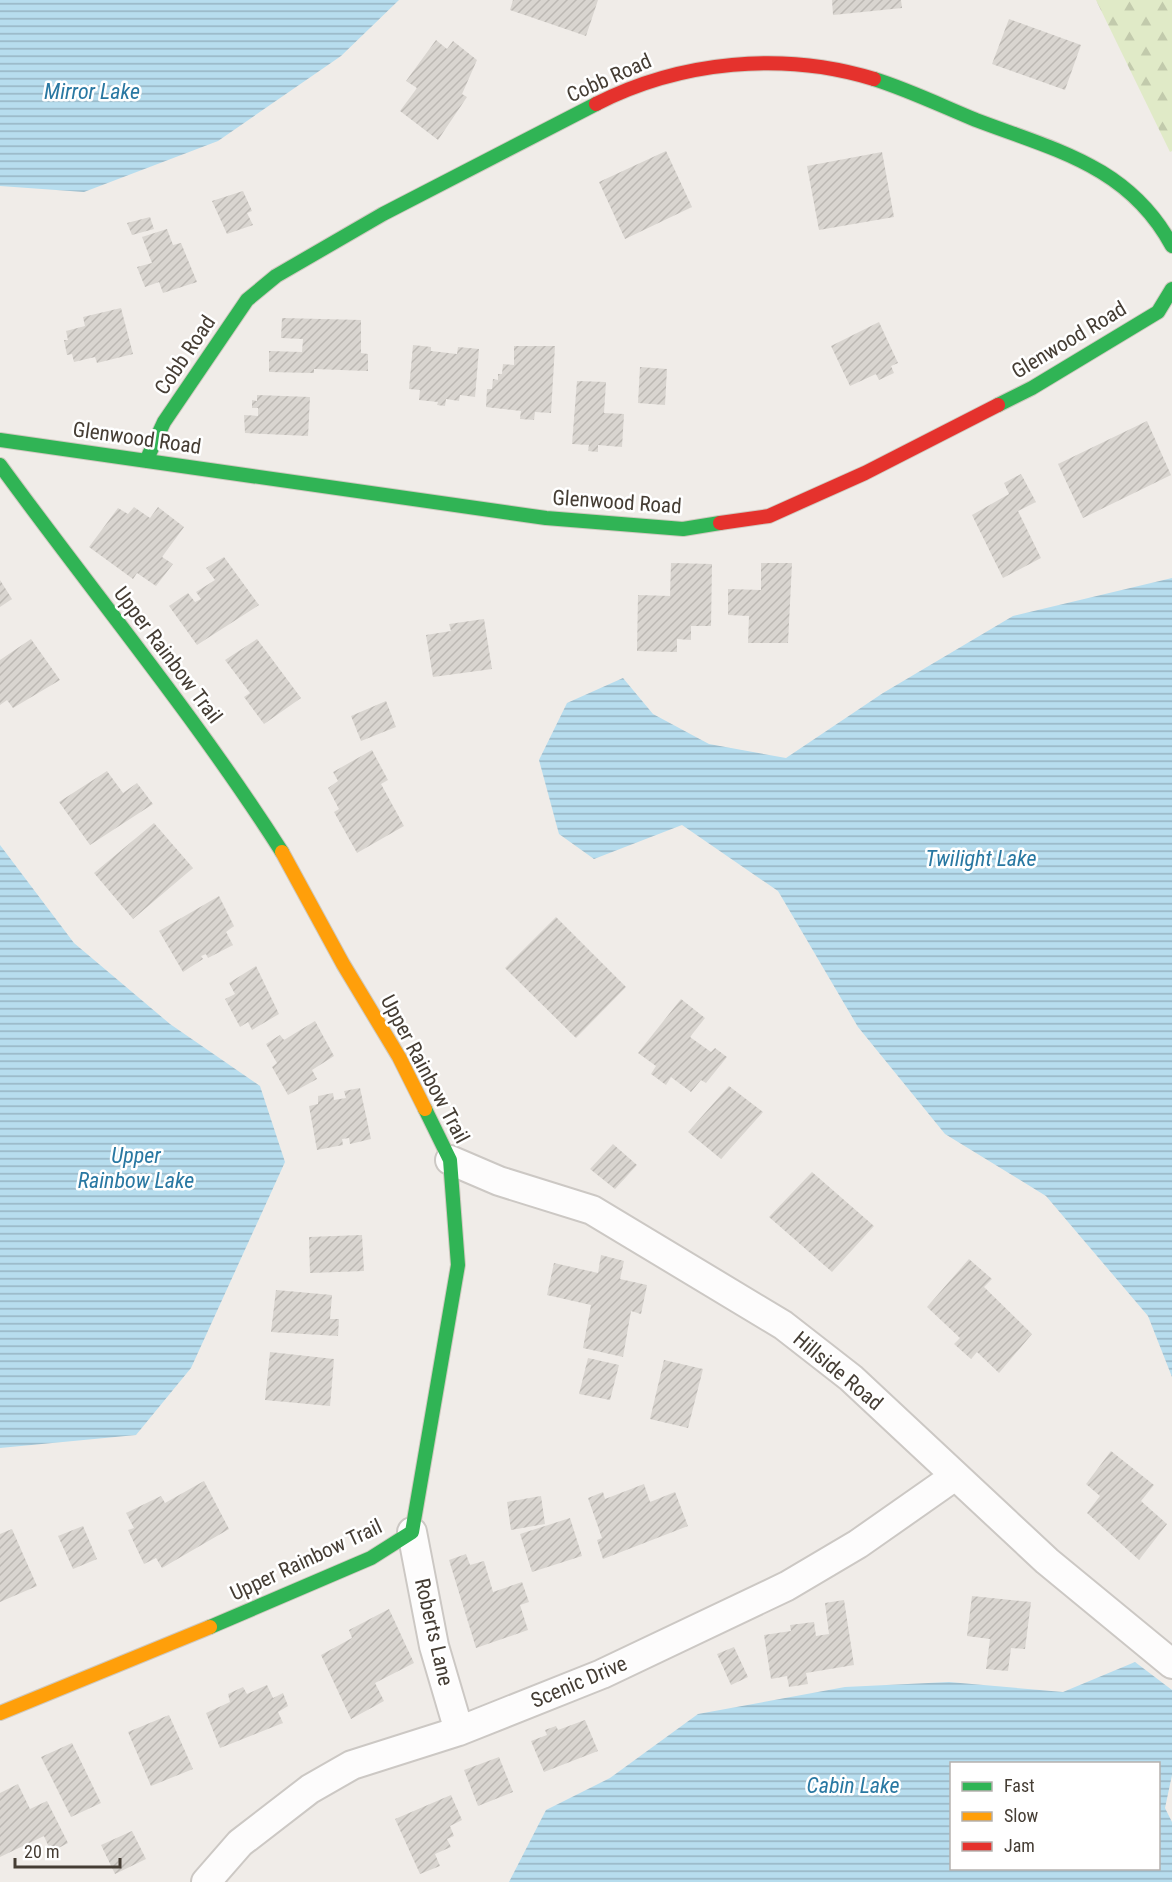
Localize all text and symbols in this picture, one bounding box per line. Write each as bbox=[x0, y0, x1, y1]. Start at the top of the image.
street label: Cobb Road bbox=[563, 49, 655, 107]
water label: Mirror Lake bbox=[44, 79, 140, 104]
street label: Glenwood Road bbox=[1007, 296, 1131, 384]
street label: Cobb Road bbox=[150, 311, 220, 399]
street label: Glenwood Road bbox=[71, 417, 203, 459]
street label: Glenwood Road bbox=[552, 486, 682, 518]
street label: Upper Rainbow Trail bbox=[109, 582, 227, 728]
water label: Twilight Lake bbox=[926, 846, 1037, 871]
street label: Upper Rainbow Trail bbox=[376, 991, 474, 1147]
water label: Upper Rainbow Lake bbox=[78, 1143, 194, 1193]
street label: Hillside Road bbox=[788, 1327, 888, 1415]
street label: Upper Rainbow Trail bbox=[226, 1514, 386, 1606]
street label: Roberts Lane bbox=[410, 1576, 458, 1688]
street label: Scenic Drive bbox=[527, 1651, 631, 1713]
legend bbox=[950, 1762, 1160, 1870]
water label: Cabin Lake bbox=[807, 1773, 899, 1798]
text: Fast bbox=[1004, 1775, 1035, 1796]
text: Slow bbox=[1004, 1805, 1039, 1826]
scale bar bbox=[15, 1831, 120, 1869]
text: Jam bbox=[1004, 1835, 1035, 1856]
text: 20 m bbox=[24, 1841, 59, 1862]

